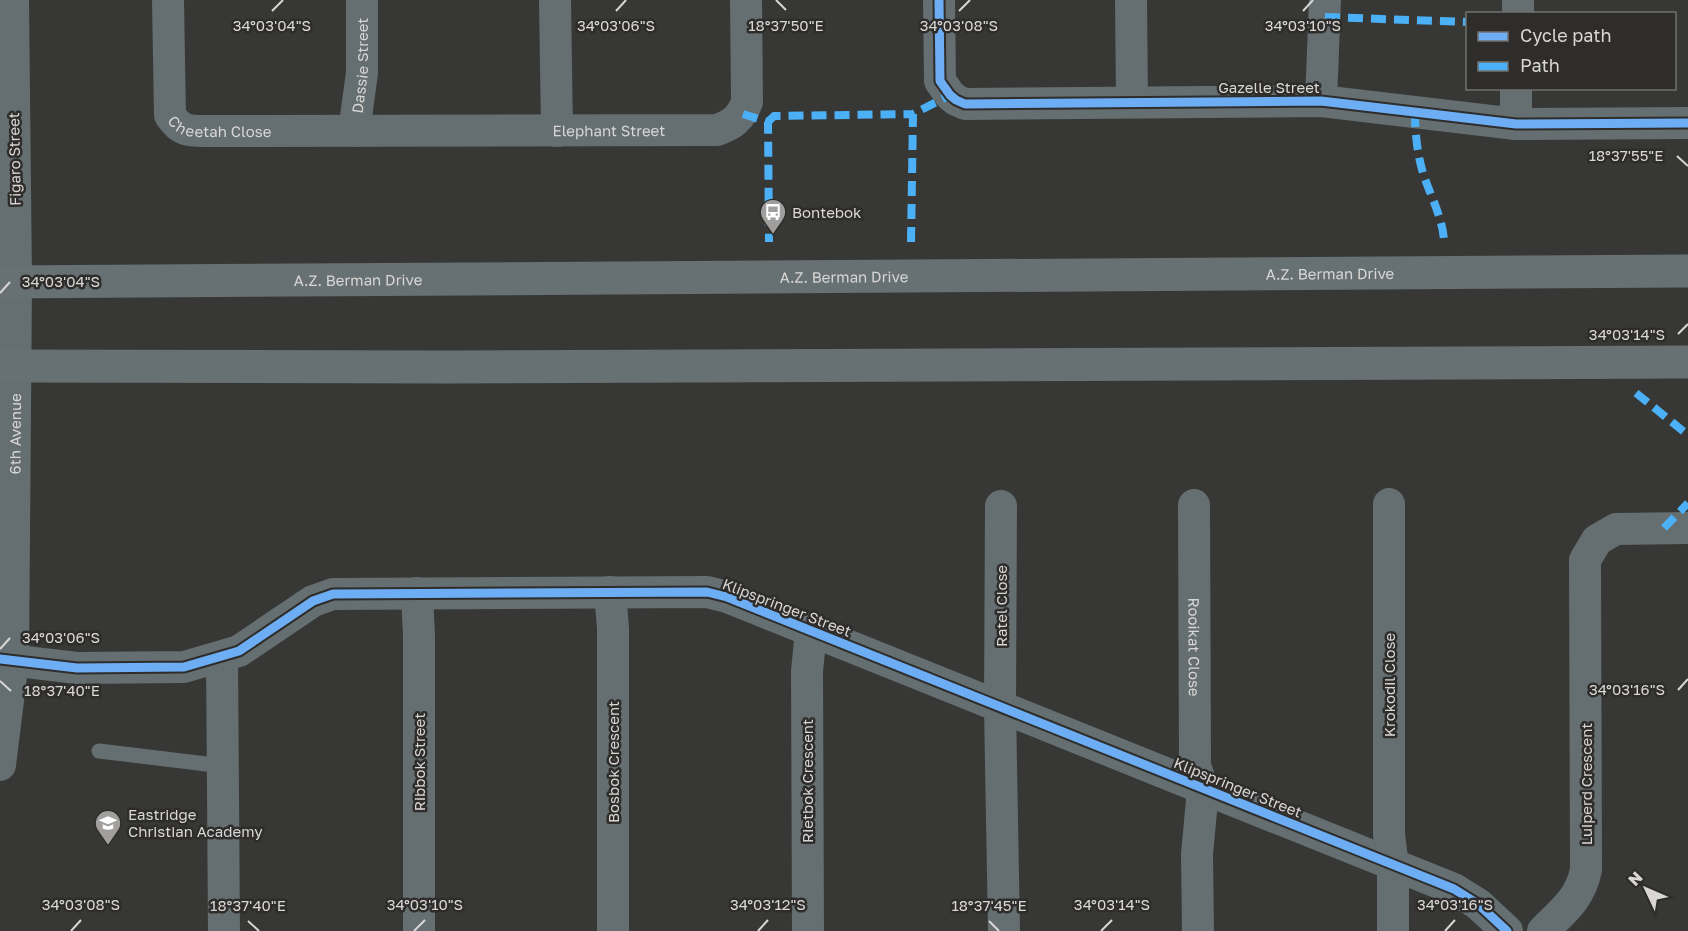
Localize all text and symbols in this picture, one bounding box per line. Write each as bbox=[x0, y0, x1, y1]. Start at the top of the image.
legend bbox=[1466, 12, 1676, 90]
text: 34°03'04"S bbox=[233, 16, 311, 34]
text: 34°03'06"S bbox=[577, 16, 655, 34]
text: 18°37'50"E bbox=[748, 16, 824, 34]
text: 34°03'08"S bbox=[920, 16, 998, 34]
text: 34°03'10"S bbox=[1265, 16, 1341, 34]
street label: Dassie Street bbox=[348, 18, 371, 114]
text: Cycle path bbox=[1520, 24, 1612, 46]
text: Path bbox=[1520, 54, 1560, 76]
street label: Gazelle Street bbox=[1218, 78, 1320, 96]
street label: Figaro Street bbox=[4, 112, 24, 206]
street label: Cheetah Close bbox=[164, 112, 272, 140]
street label: Elephant Street bbox=[553, 121, 665, 139]
text: 18°37'55"E bbox=[1589, 146, 1663, 164]
bus stop icon: Bontebok bbox=[758, 197, 788, 235]
place label: Bontebok bbox=[792, 203, 862, 221]
street label: A.Z. Berman Drive bbox=[1266, 264, 1395, 283]
street label: A.Z. Berman Drive bbox=[780, 267, 909, 286]
street label: A.Z. Berman Drive bbox=[294, 270, 423, 289]
text: 34°03'04"S bbox=[22, 272, 100, 290]
text: 34°03'14"S bbox=[1589, 325, 1665, 343]
street label: 6th Avenue bbox=[5, 393, 24, 474]
street label: Ratel Close bbox=[992, 565, 1010, 647]
street label: Klipspringer Street bbox=[720, 574, 854, 640]
street label: Rooikat Close bbox=[1185, 597, 1204, 697]
text: 34°03'06"S bbox=[22, 628, 100, 646]
street label: Krokodil Close bbox=[1380, 632, 1398, 737]
text: 34°03'16"S bbox=[1589, 680, 1665, 698]
text: 18°37'40"E bbox=[24, 681, 100, 699]
street label: Bosbok Crescent bbox=[604, 701, 622, 823]
street label: Ribbok Street bbox=[410, 713, 428, 811]
street label: Rietbok Crescent bbox=[798, 719, 816, 843]
street label: Luiperd Crescent bbox=[1577, 723, 1595, 845]
street label: Klipspringer Street bbox=[1171, 753, 1305, 821]
place label: Eastridge Christian Academy bbox=[128, 805, 263, 840]
school or university icon: Eastridge Christian Academy bbox=[93, 808, 123, 846]
north arrow bbox=[1616, 859, 1676, 919]
text: N bbox=[1624, 867, 1647, 890]
text: 34°03'08"S bbox=[42, 895, 120, 913]
text: 34°03'10"S bbox=[387, 895, 463, 913]
text: 34°03'12"S bbox=[730, 895, 806, 913]
text: 34°03'14"S bbox=[1074, 895, 1150, 913]
text: 34°03'16"S bbox=[1417, 895, 1493, 913]
text: 18°37'40"E bbox=[210, 896, 286, 914]
text: 18°37'45"E bbox=[951, 896, 1027, 914]

